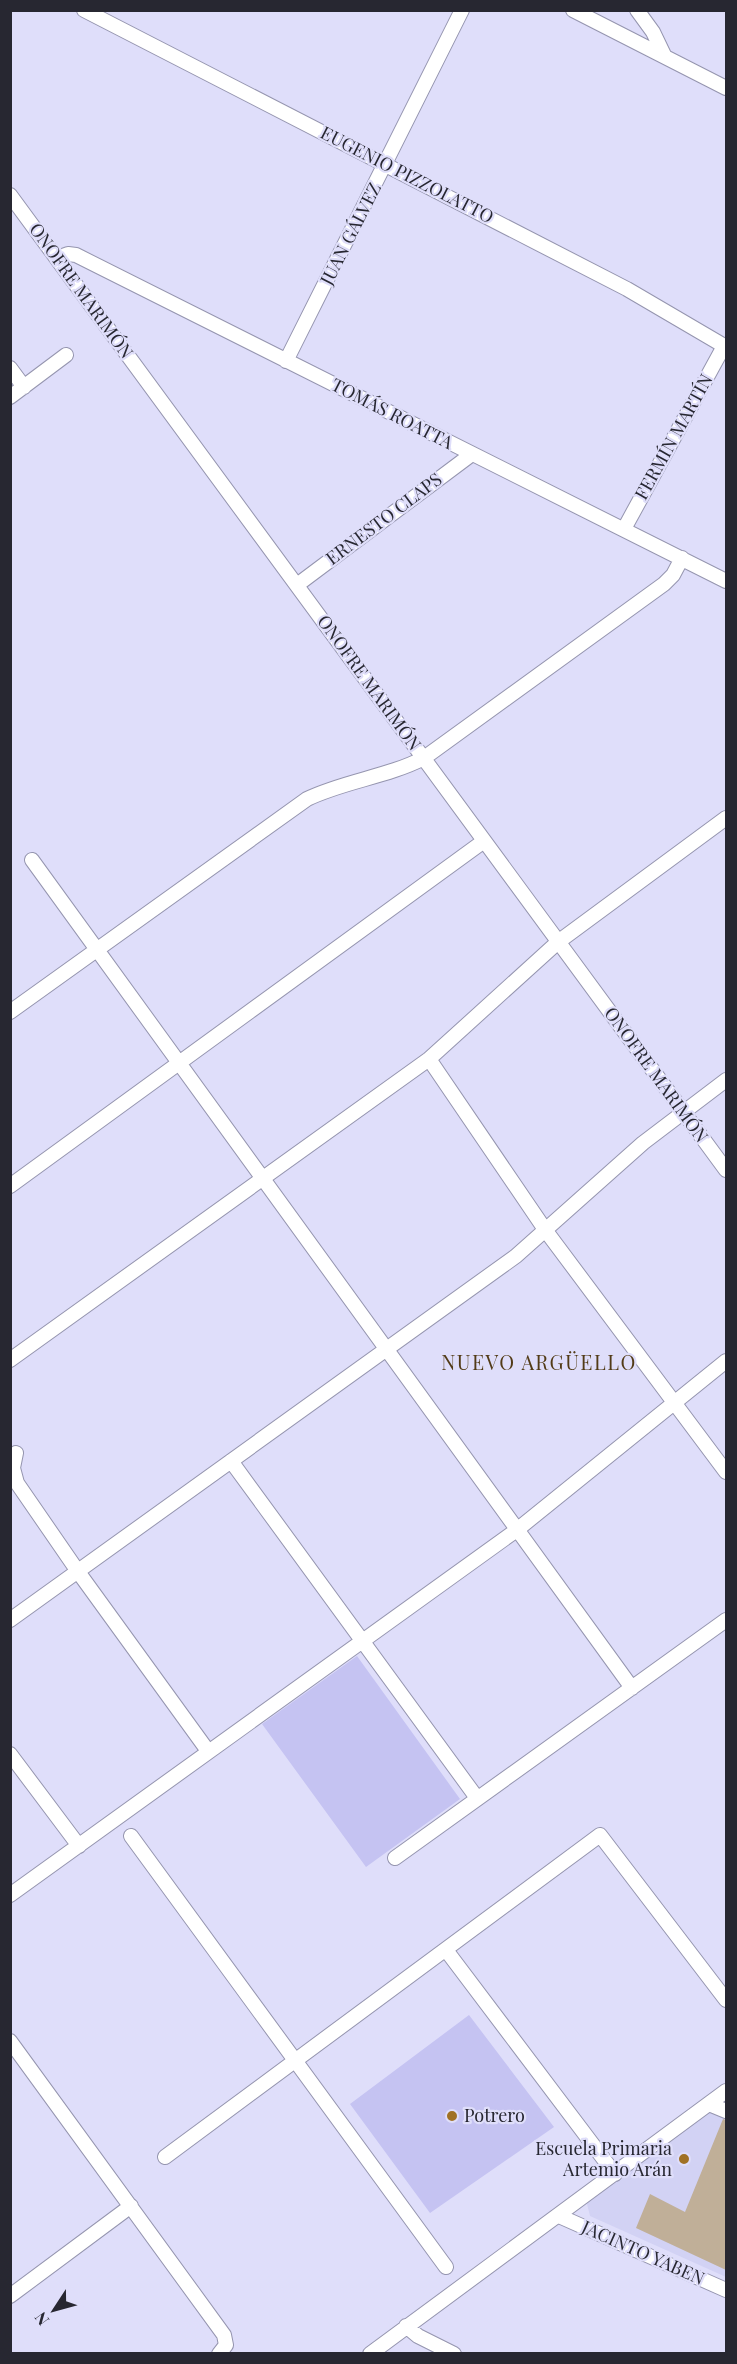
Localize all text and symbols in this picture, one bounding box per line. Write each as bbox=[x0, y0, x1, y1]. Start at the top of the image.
street label: EUGENIO PIZZOLATTO bbox=[317, 120, 498, 228]
street label: JUAN GÁLVEZ bbox=[314, 178, 386, 290]
street label: ONOFRE MARIMÓN bbox=[24, 218, 139, 363]
street label: FERMÍN MARTÍN bbox=[629, 369, 718, 504]
street label: TOMÁS ROATTA bbox=[327, 372, 458, 454]
street label: ERNESTO CLAPS bbox=[321, 467, 446, 570]
street label: ONOFRE MARIMÓN bbox=[312, 610, 427, 755]
street label: ONOFRE MARIMÓN bbox=[599, 1002, 714, 1147]
district label: NUEVO ARGÜELLO bbox=[441, 1348, 637, 1375]
place label: Potrero bbox=[464, 2103, 525, 2127]
marker: Potrero bbox=[445, 2109, 459, 2123]
place label: Escuela Primaria Artemio Arán bbox=[535, 2136, 672, 2181]
marker: Escuela Primaria Artemio Arán bbox=[677, 2152, 691, 2166]
street label: JACINTO YABEN bbox=[577, 2214, 709, 2290]
north arrow bbox=[24, 2280, 84, 2340]
text: N bbox=[29, 2308, 53, 2330]

